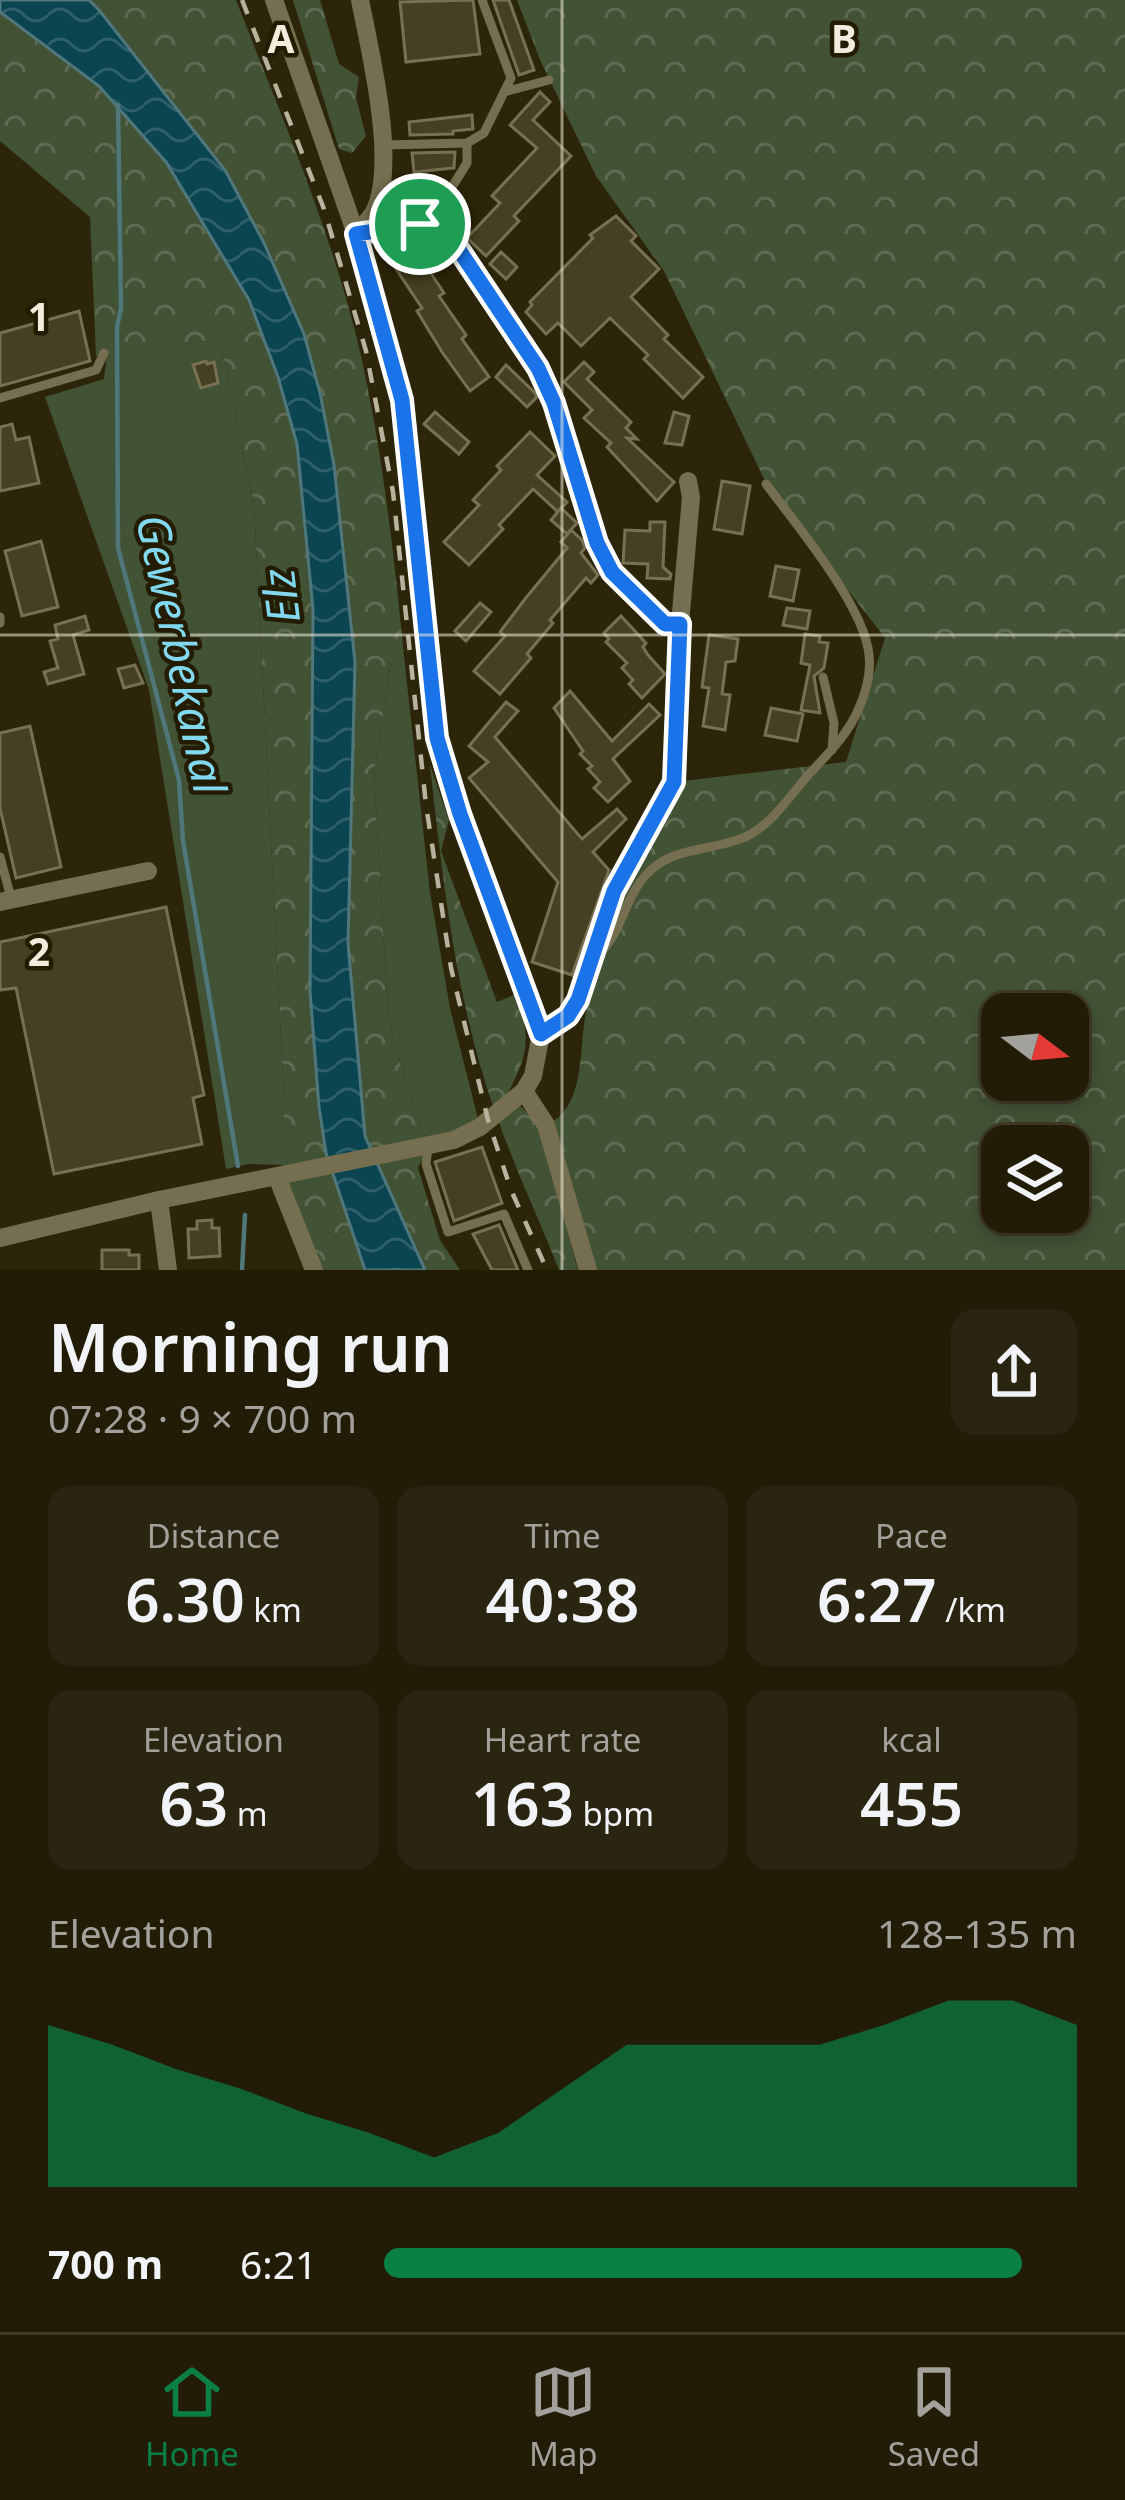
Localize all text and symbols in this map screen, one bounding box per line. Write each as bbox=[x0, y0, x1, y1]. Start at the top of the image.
text: A bbox=[268, 11, 295, 64]
text: B bbox=[831, 11, 857, 64]
pin bbox=[369, 173, 471, 275]
icon: arrive bbox=[387, 191, 453, 257]
text: 1 bbox=[28, 289, 50, 342]
water label: Gewerbekanal bbox=[123, 508, 242, 801]
water label: Elz bbox=[246, 565, 313, 627]
text: 2 bbox=[28, 924, 50, 977]
north arrow bbox=[981, 993, 1089, 1101]
map controls bbox=[981, 993, 1089, 1233]
button: layers bbox=[981, 1125, 1089, 1233]
text: Morning run bbox=[48, 1301, 453, 1391]
button: share bbox=[951, 1309, 1077, 1435]
text: 07:28 · 9 × 700 m bbox=[48, 1391, 357, 1444]
text: Distance bbox=[147, 1513, 280, 1558]
text: Time bbox=[524, 1513, 601, 1558]
text: Pace bbox=[875, 1513, 948, 1558]
text: 6.30 bbox=[125, 1558, 245, 1640]
text: 40:38 bbox=[486, 1558, 639, 1640]
text: 6:27 bbox=[817, 1558, 937, 1640]
text: km bbox=[245, 1587, 302, 1632]
text: /km bbox=[937, 1587, 1006, 1632]
text: Elevation bbox=[143, 1717, 284, 1762]
text: Heart rate bbox=[484, 1717, 641, 1762]
text: kcal bbox=[881, 1717, 942, 1762]
text: 63 bbox=[159, 1762, 228, 1844]
text: 163 bbox=[471, 1762, 574, 1844]
text: 455 bbox=[860, 1762, 963, 1844]
text: m bbox=[228, 1791, 268, 1836]
text: bpm bbox=[574, 1791, 654, 1836]
text: Elevation bbox=[48, 1906, 215, 1959]
text: 128–135 m bbox=[877, 1906, 1077, 1959]
text: 700 m bbox=[48, 2237, 163, 2290]
text: 6:21 bbox=[240, 2237, 317, 2290]
tab: Home bbox=[145, 2359, 239, 2476]
tab: Map bbox=[529, 2359, 598, 2476]
tab: Saved bbox=[888, 2359, 980, 2476]

